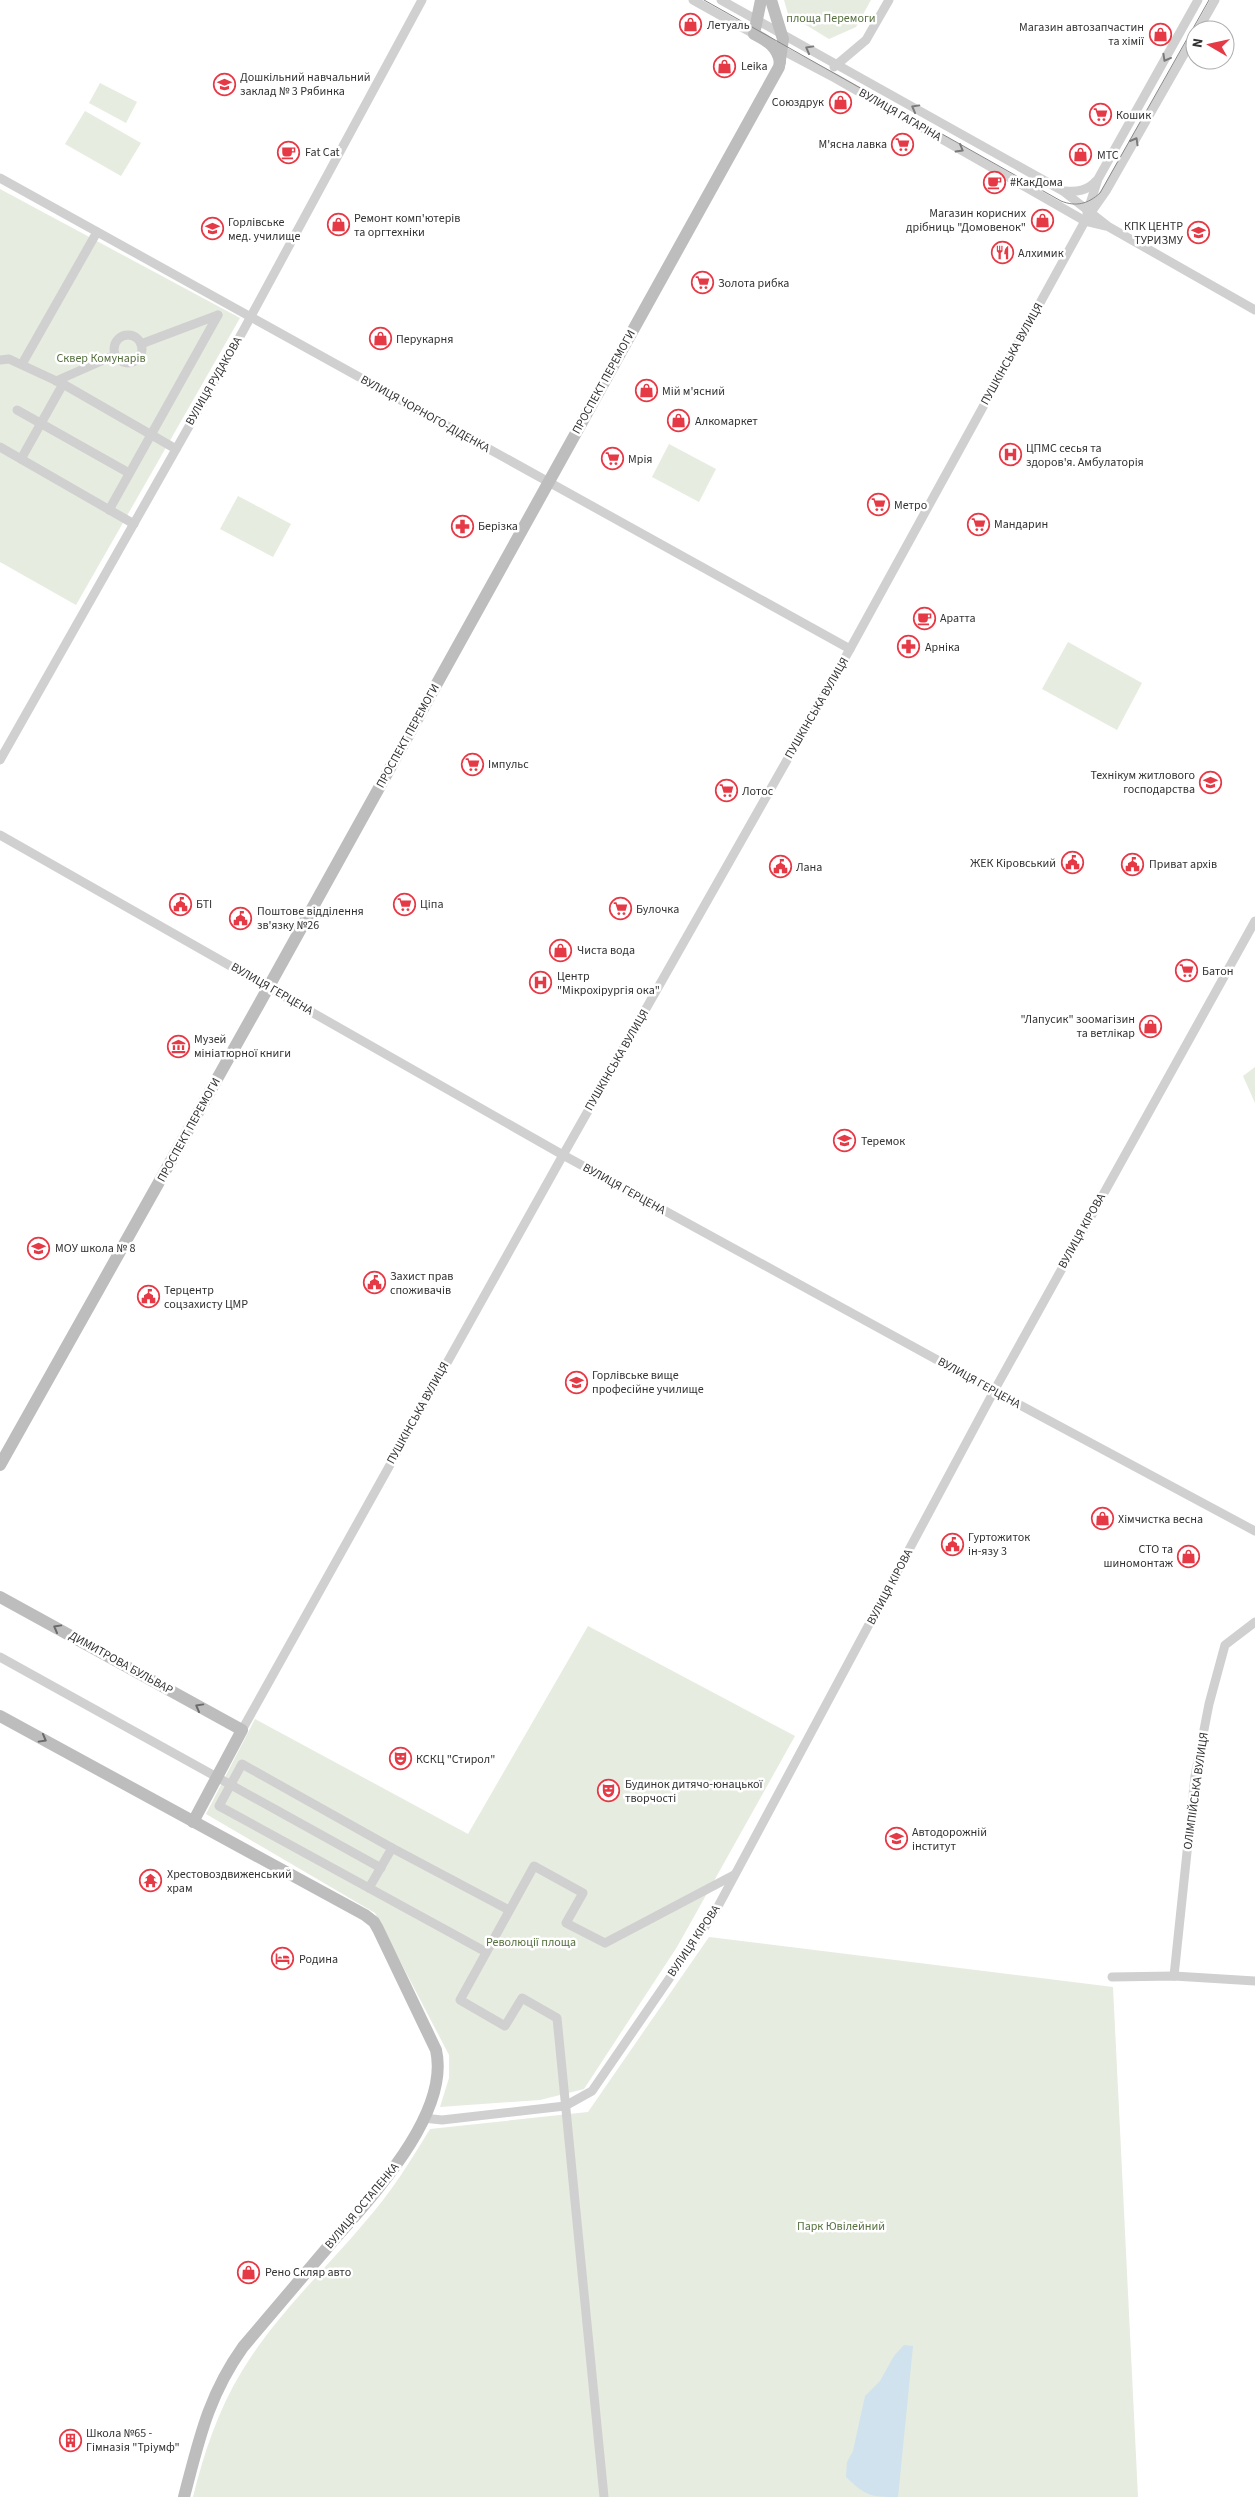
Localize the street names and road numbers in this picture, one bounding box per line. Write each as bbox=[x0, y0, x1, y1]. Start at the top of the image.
street label: ВУЛИЦЯ ГАГАРІНА bbox=[856, 84, 945, 146]
street label: ПУШКІНСЬКА ВУЛИЦЯ bbox=[977, 300, 1047, 408]
street label: ПРОСПЕКТ ПЕРЕМОГИ bbox=[568, 327, 640, 437]
street label: ВУЛИЦЯ РУДАКОВА bbox=[182, 333, 247, 428]
street label: ВУЛИЦЯ ЧОРНОГО-ДІДЕНКА bbox=[357, 371, 493, 457]
street label: ПУШКІНСЬКА ВУЛИЦЯ bbox=[781, 654, 853, 762]
street label: ПРОСПЕКТ ПЕРЕМОГИ bbox=[372, 681, 444, 791]
street label: ВУЛИЦЯ ГЕРЦЕНА bbox=[228, 959, 317, 1020]
street label: ПУШКІНСЬКА ВУЛИЦЯ bbox=[581, 1006, 653, 1114]
street label: ПРОСПЕКТ ПЕРЕМОГИ bbox=[153, 1075, 225, 1185]
street label: ВУЛИЦЯ ГЕРЦЕНА bbox=[579, 1159, 669, 1219]
street label: ВУЛИЦЯ КІРОВА bbox=[1054, 1190, 1110, 1272]
street label: ВУЛИЦЯ ГЕРЦЕНА bbox=[934, 1353, 1024, 1413]
street label: ПУШКІНСЬКА ВУЛИЦЯ bbox=[383, 1359, 453, 1467]
street label: ВУЛИЦЯ КІРОВА bbox=[863, 1546, 917, 1628]
street label: ДИМИТРОВА БУЛЬВАР bbox=[66, 1627, 176, 1699]
street label: ОЛІМПІЙСЬКА ВУЛИЦЯ bbox=[1179, 1731, 1213, 1851]
street label: ВУЛИЦЯ КІРОВА bbox=[664, 1901, 725, 1980]
street label: ВУЛИЦЯ ОСТАПЕНКА bbox=[321, 2159, 403, 2253]

